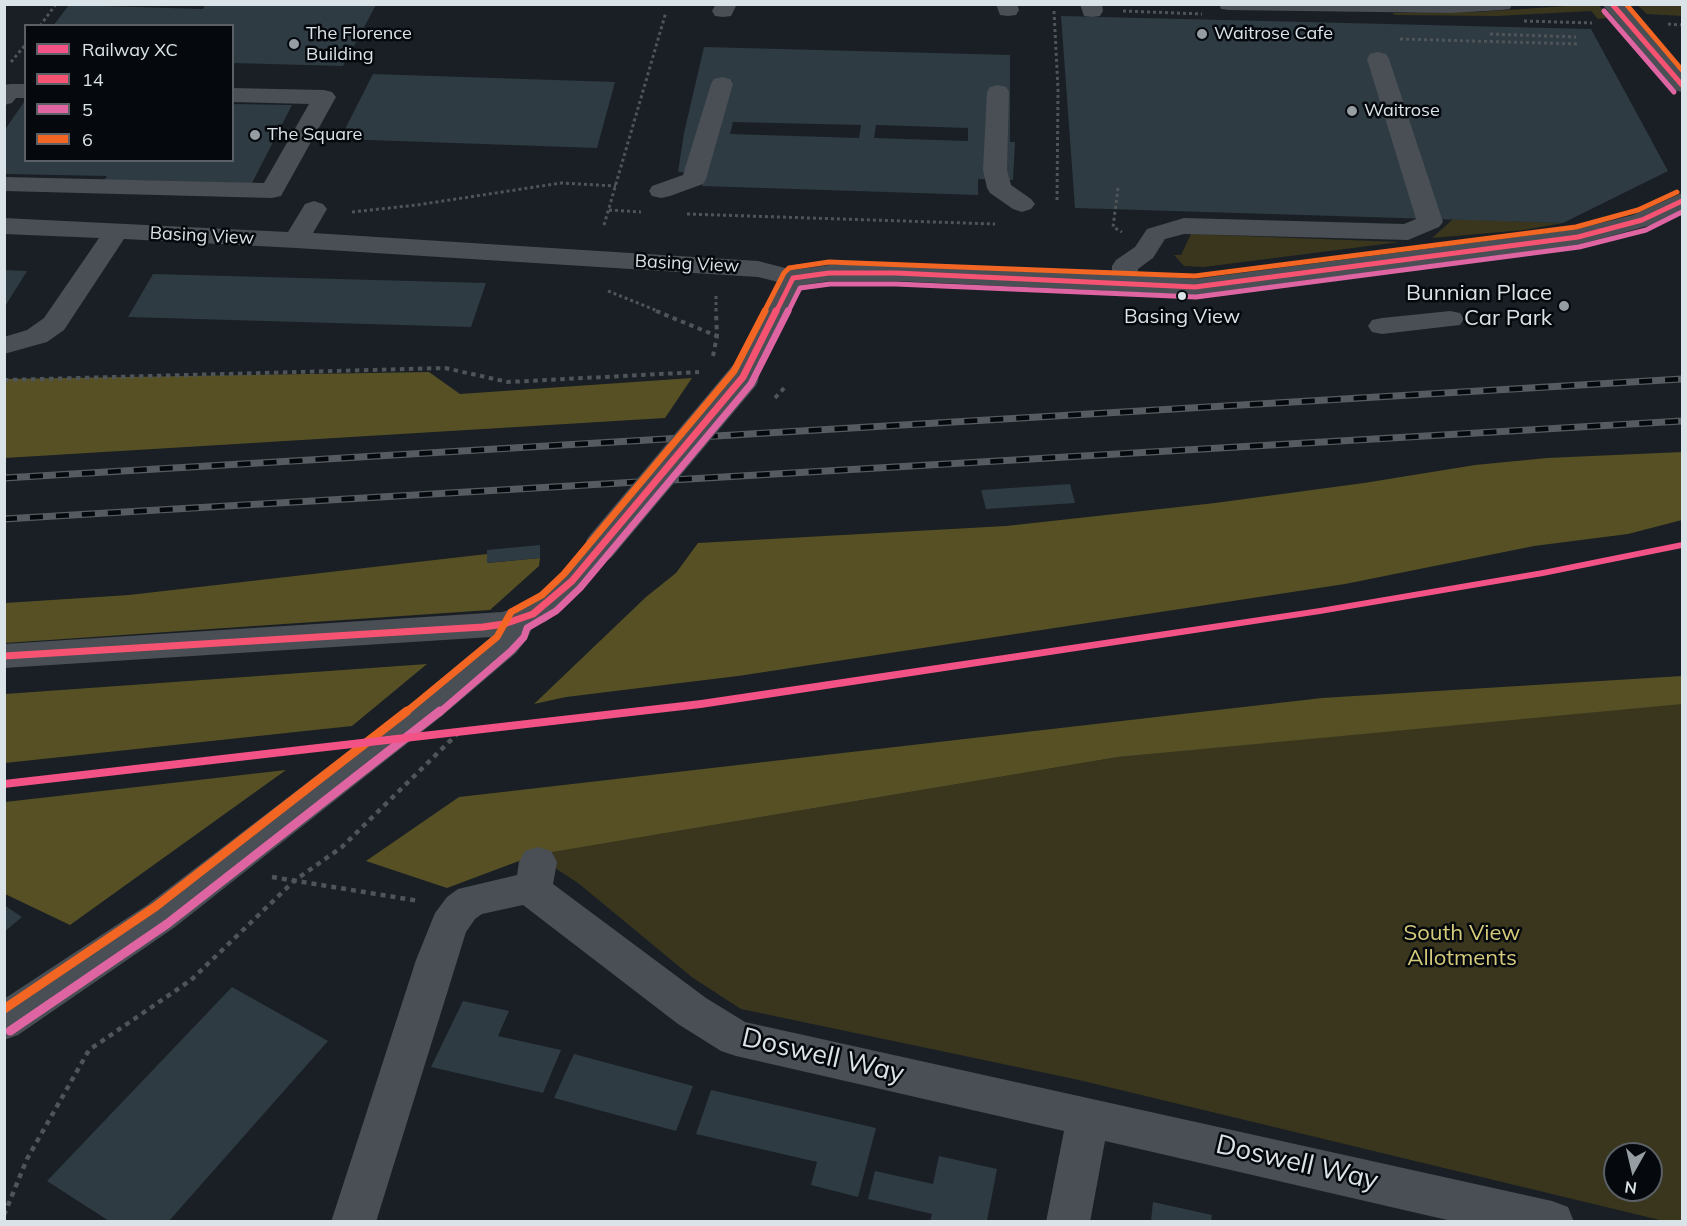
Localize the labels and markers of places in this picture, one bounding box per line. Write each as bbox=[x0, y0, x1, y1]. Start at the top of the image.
place label: The Florence Building bbox=[306, 23, 412, 66]
place label: Waitrose Cafe bbox=[1214, 23, 1333, 45]
marker: Waitrose Cafe bbox=[1195, 27, 1209, 41]
marker: The Florence Building bbox=[287, 37, 301, 51]
place label: Waitrose bbox=[1364, 100, 1440, 122]
marker: Waitrose bbox=[1345, 104, 1359, 118]
place label: The Square bbox=[267, 124, 362, 146]
marker: The Square bbox=[248, 128, 262, 142]
place label: Bunnian Place Car Park bbox=[1406, 280, 1552, 332]
marker: Basing View bbox=[1176, 290, 1188, 302]
marker: Bunnian Place Car Park bbox=[1557, 299, 1571, 313]
place label: Basing View bbox=[1124, 305, 1240, 329]

